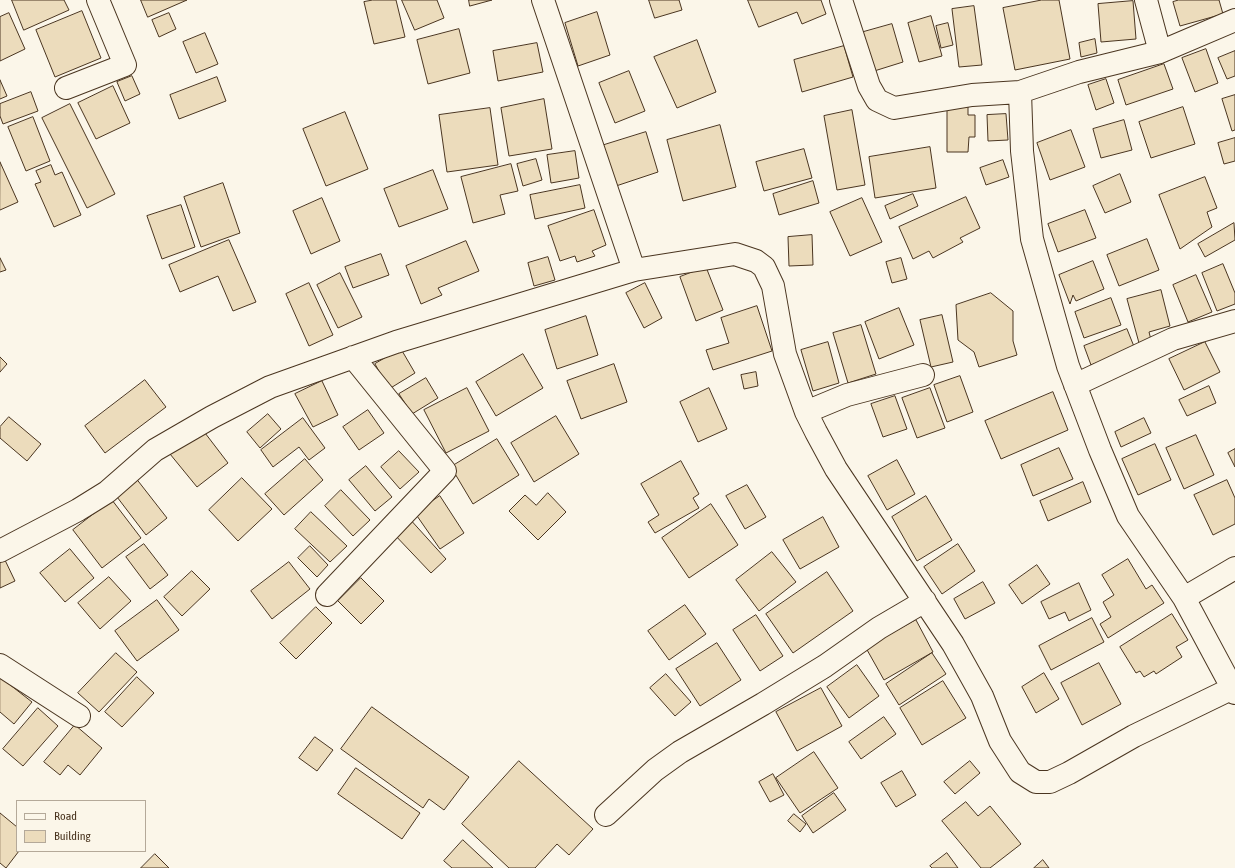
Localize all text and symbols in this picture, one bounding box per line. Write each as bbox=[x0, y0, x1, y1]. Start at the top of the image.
legend bbox=[16, 800, 146, 852]
text: Road bbox=[54, 809, 77, 823]
text: Building bbox=[54, 829, 91, 843]

